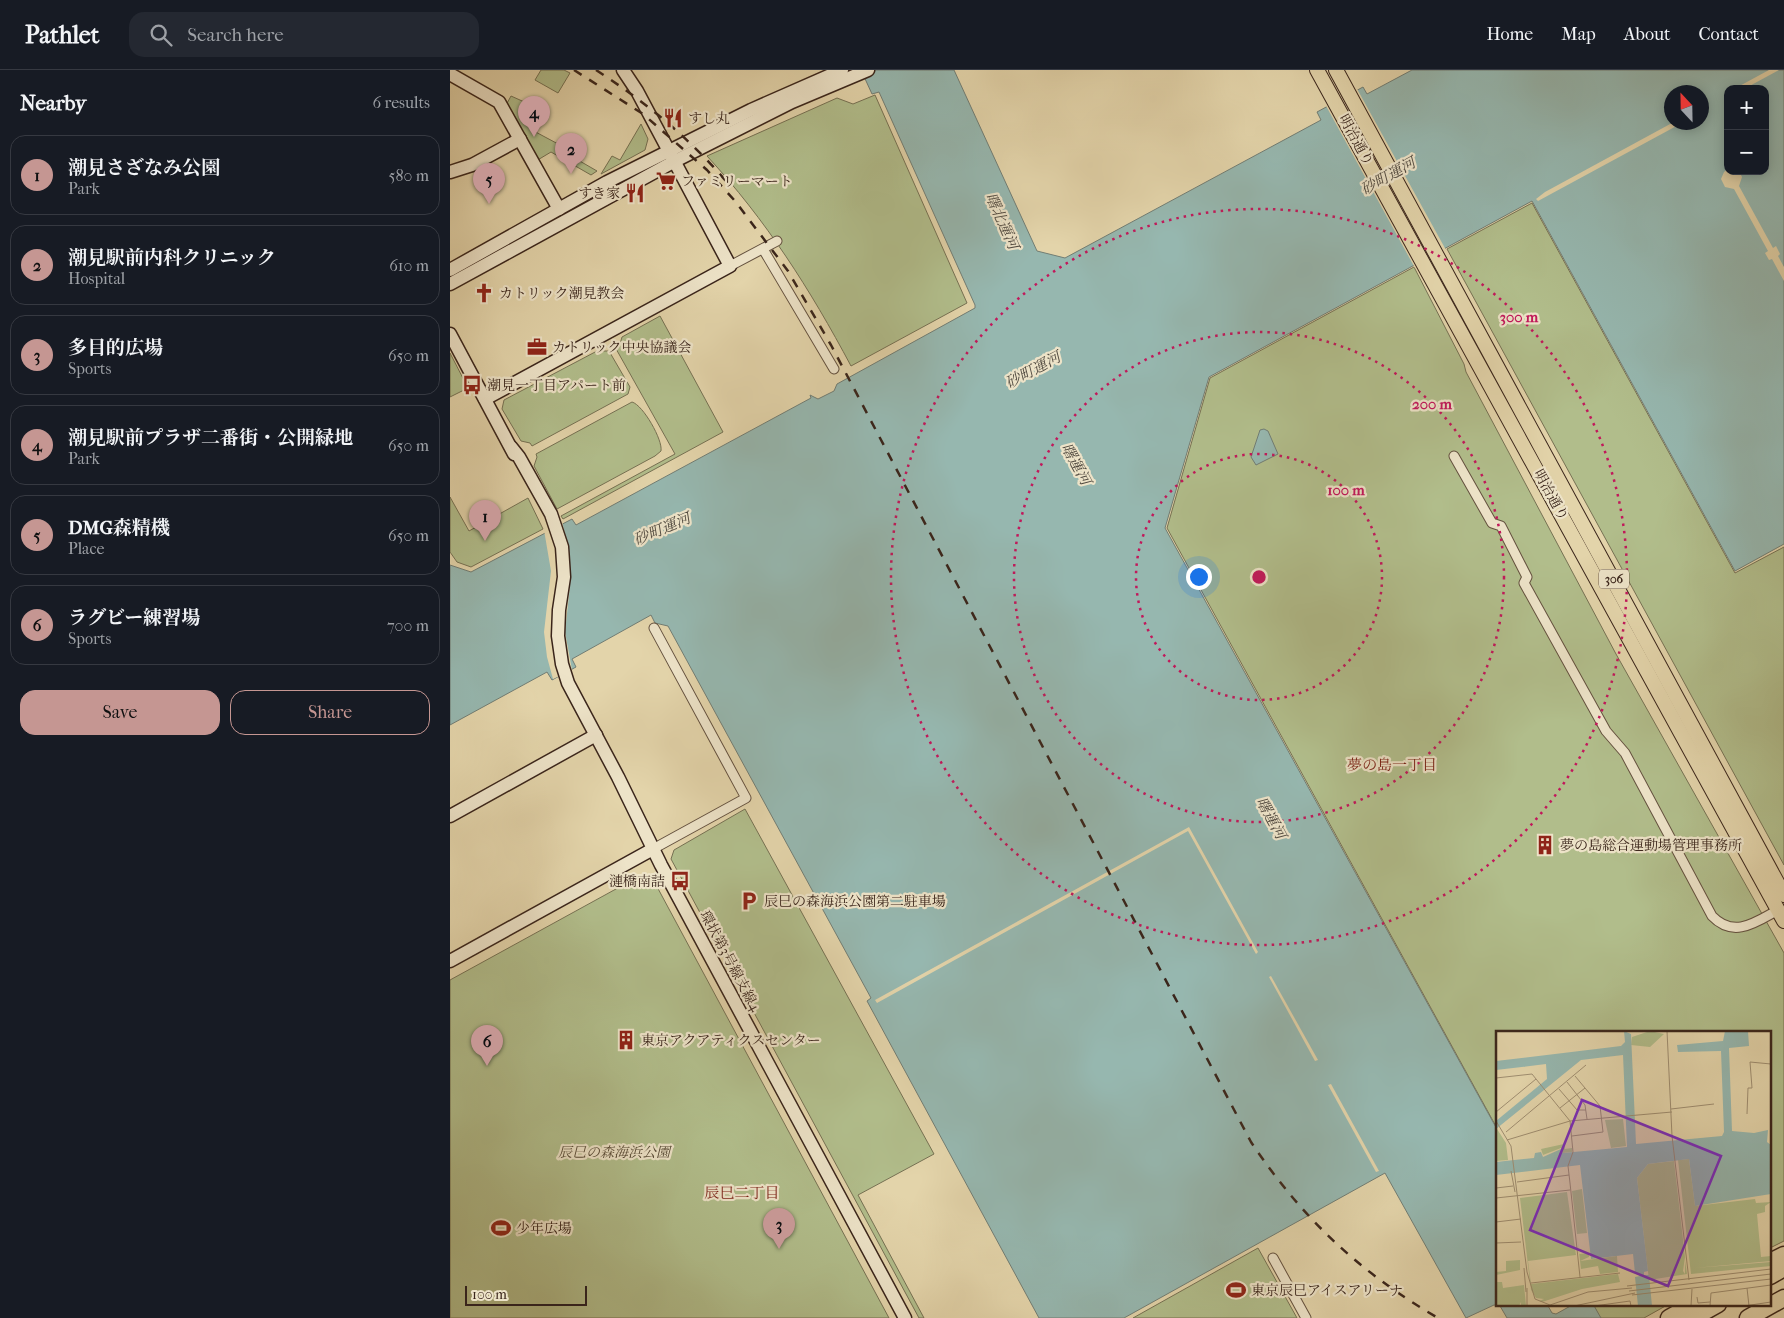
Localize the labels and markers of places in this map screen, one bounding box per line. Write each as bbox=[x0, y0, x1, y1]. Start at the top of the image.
pin: 4 bbox=[518, 96, 550, 137]
restaurant icon: すし丸 bbox=[662, 107, 684, 129]
place label: すし丸 bbox=[688, 110, 730, 127]
pin: 2 bbox=[555, 133, 587, 174]
pin: 5 bbox=[473, 163, 505, 204]
supermarket icon: ファミリーマート bbox=[655, 170, 677, 192]
place label: ファミリーマート bbox=[681, 173, 793, 190]
restaurant icon: すき家 bbox=[624, 182, 646, 204]
place label: すき家 bbox=[578, 185, 620, 202]
church icon: カトリック潮見教会 bbox=[473, 282, 495, 304]
place label: カトリック潮見教会 bbox=[499, 285, 624, 302]
office icon: カトリック中央協議会 bbox=[526, 336, 548, 358]
place label: カトリック中央協議会 bbox=[552, 339, 691, 356]
bus stop icon: 潮見一丁目アパート前 bbox=[461, 374, 483, 396]
place label: 潮見一丁目アパート前 bbox=[487, 377, 626, 394]
pin: 1 bbox=[469, 500, 501, 541]
centre of rings bbox=[1250, 568, 1268, 586]
building icon: 夢の島総合運動場管理事務所 bbox=[1534, 834, 1556, 856]
place label: 夢の島総合運動場管理事務所 bbox=[1560, 837, 1742, 854]
bus stop icon: 漣橋南詰 bbox=[669, 870, 691, 892]
place label: 漣橋南詰 bbox=[609, 873, 665, 890]
parking icon: 辰巳の森海浜公園第二駐車場 bbox=[738, 890, 760, 912]
place label: 辰巳の森海浜公園第二駐車場 bbox=[764, 893, 946, 910]
pin: 6 bbox=[471, 1025, 503, 1066]
building icon: 東京アクアティクスセンター bbox=[615, 1029, 637, 1051]
place label: 東京アクアティクスセンター bbox=[641, 1032, 821, 1049]
pin: 3 bbox=[763, 1208, 795, 1249]
sports icon: 少年広場 bbox=[490, 1217, 512, 1239]
place label: 少年広場 bbox=[516, 1220, 572, 1237]
sports icon: 東京辰巳アイスアリーナ bbox=[1225, 1279, 1247, 1301]
place label: 東京辰巳アイスアリーナ bbox=[1251, 1282, 1403, 1299]

